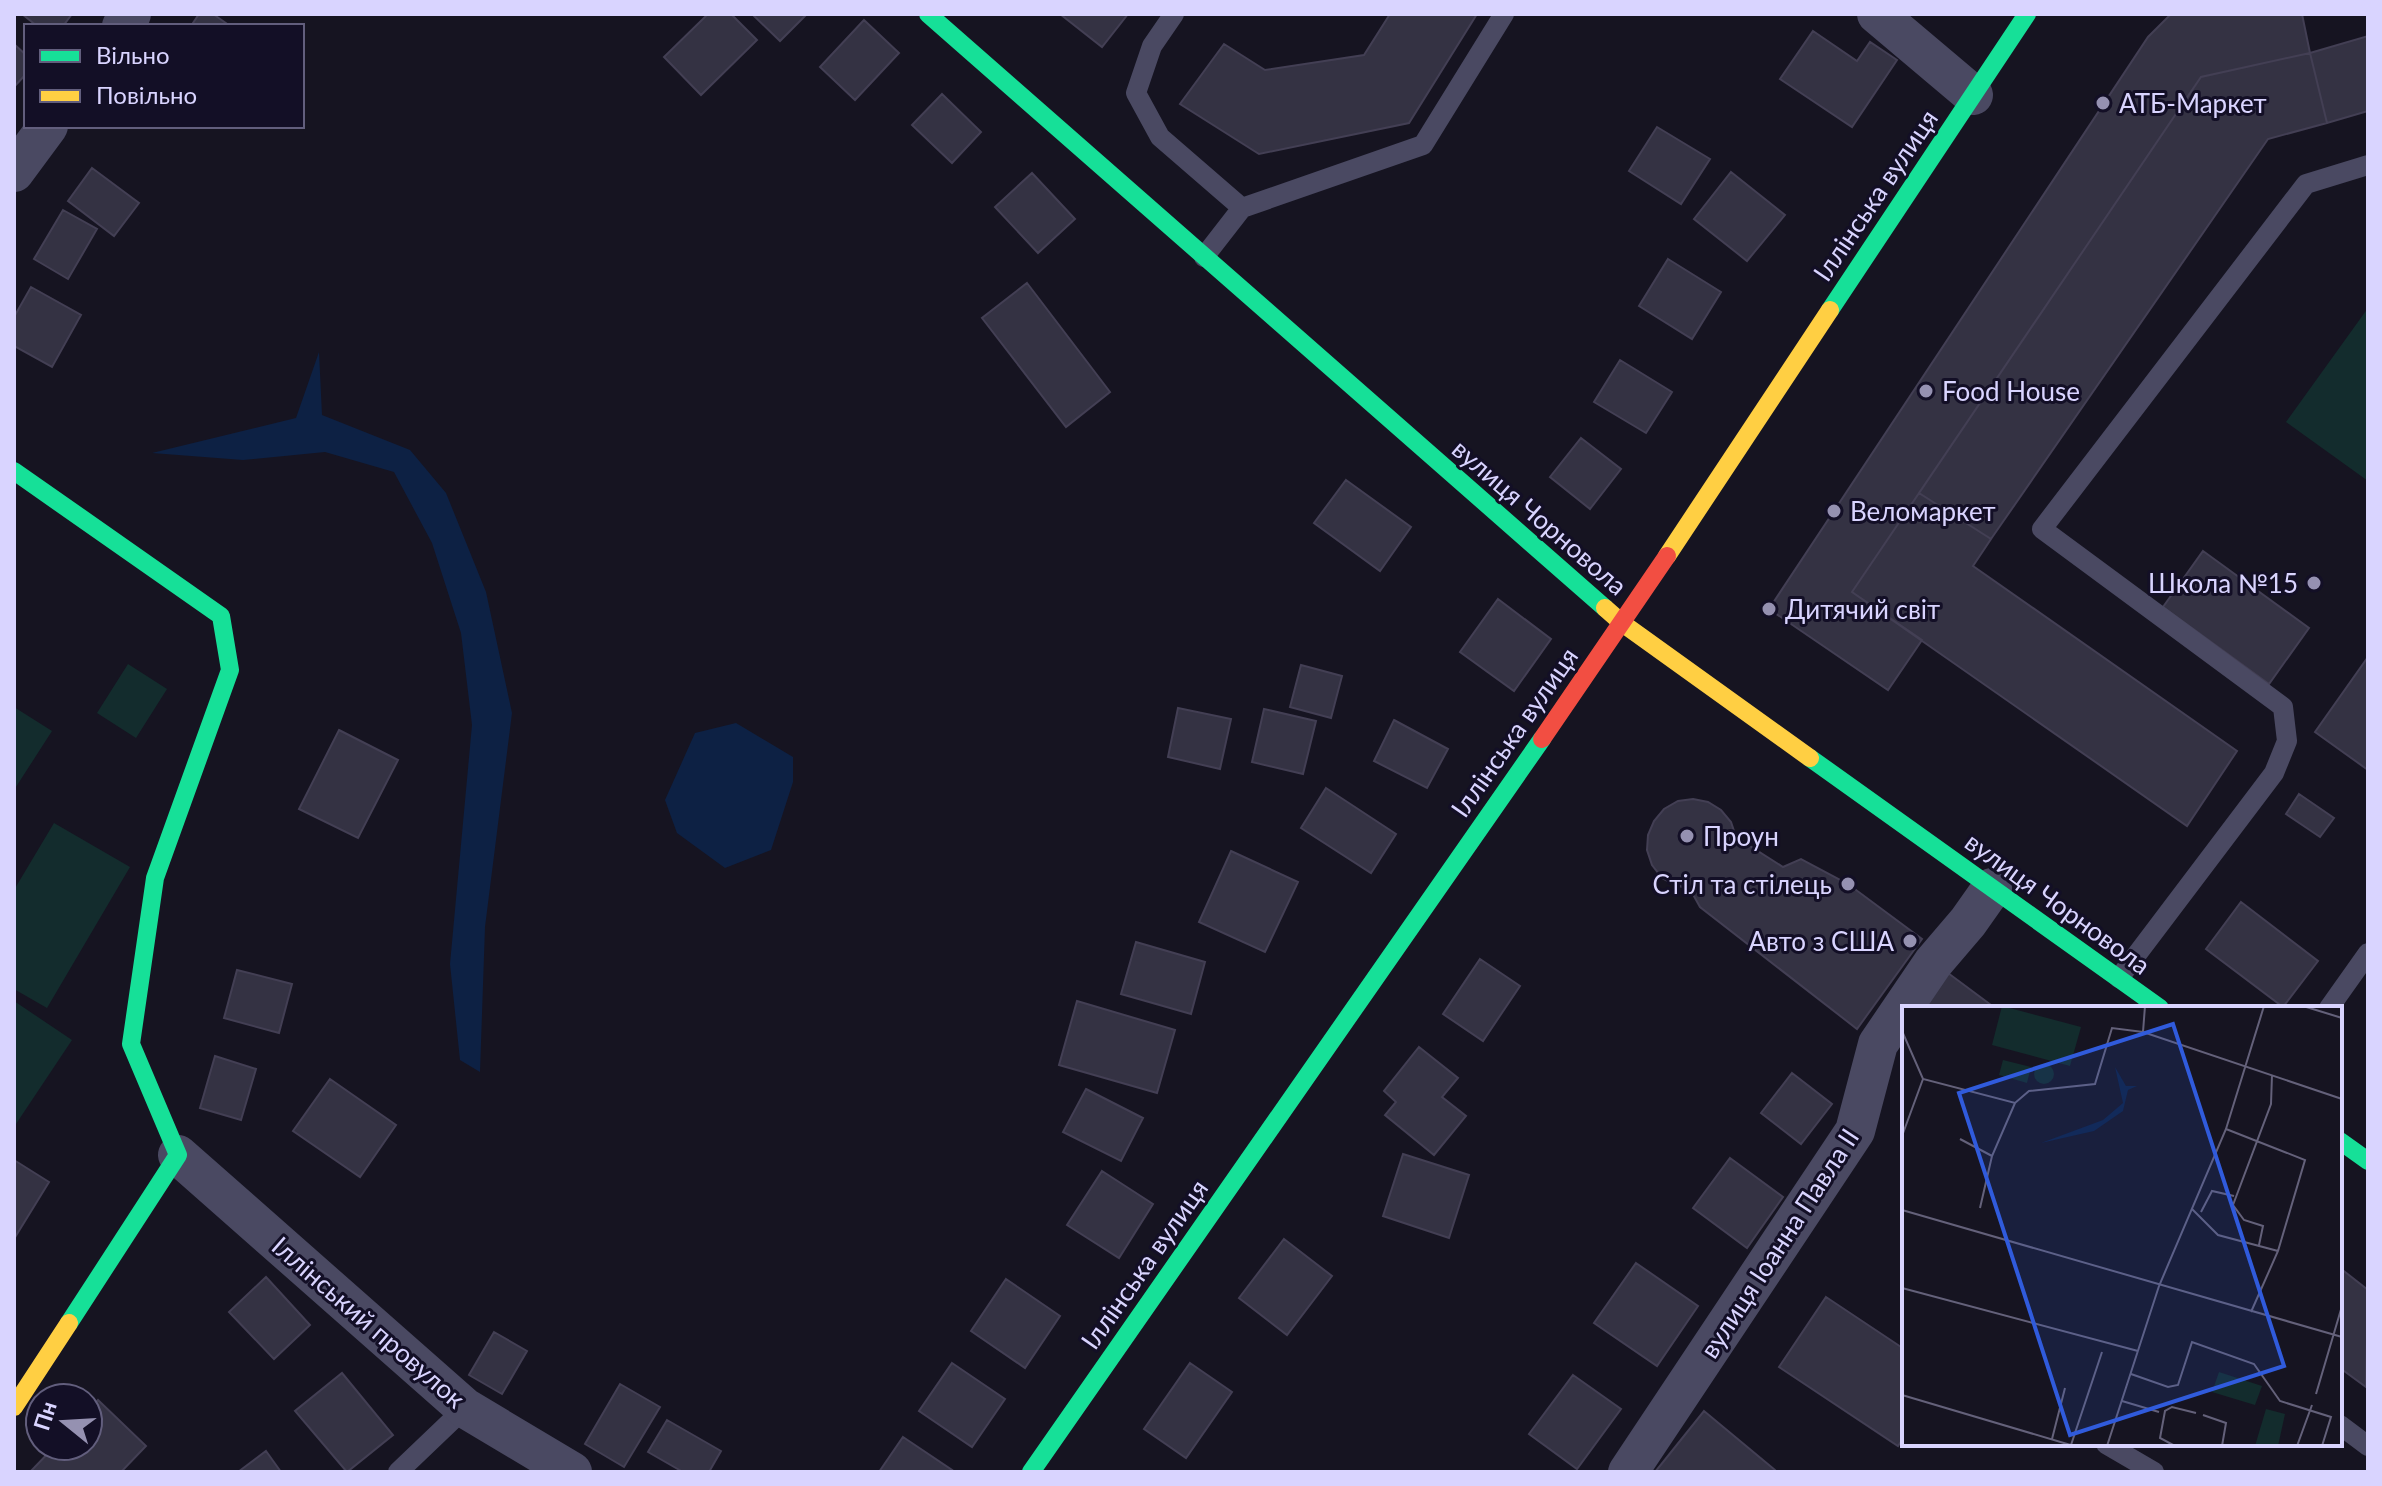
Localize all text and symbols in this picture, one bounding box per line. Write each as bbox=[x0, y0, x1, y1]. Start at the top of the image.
legend bbox=[24, 24, 304, 128]
text: Вільно bbox=[96, 40, 170, 69]
text: Повільно bbox=[96, 80, 197, 109]
place label: АТБ-Маркет bbox=[2119, 87, 2267, 119]
marker: АТБ-Маркет bbox=[2094, 94, 2112, 112]
street label: Іллінська вулиця bbox=[1806, 103, 1944, 287]
place label: Food House bbox=[1942, 375, 2080, 407]
marker: Food House bbox=[1917, 382, 1935, 400]
street label: вулиця Чорновола bbox=[1446, 432, 1634, 602]
place label: Веломаркет bbox=[1850, 495, 1996, 527]
marker: Веломаркет bbox=[1825, 502, 1843, 520]
place label: Школа №15 bbox=[2148, 567, 2298, 599]
marker: Школа №15 bbox=[2305, 574, 2323, 592]
place label: Дитячий світ bbox=[1785, 593, 1940, 625]
marker: Дитячий світ bbox=[1760, 600, 1778, 618]
street label: Іллінська вулиця bbox=[1444, 641, 1584, 823]
place label: Проун bbox=[1703, 820, 1779, 852]
street label: вулиця Чорновола bbox=[1959, 825, 2157, 981]
marker: Проун bbox=[1678, 827, 1696, 845]
place label: Стіл та стілець bbox=[1652, 868, 1832, 900]
marker: Стіл та стілець bbox=[1839, 875, 1857, 893]
place label: Авто з США bbox=[1749, 925, 1894, 957]
marker: Авто з США bbox=[1901, 932, 1919, 950]
inset map bbox=[1902, 1006, 2342, 1446]
street label: вулиця Іоанна Павла II bbox=[1693, 1122, 1865, 1364]
street label: Іллінська вулиця bbox=[1074, 1173, 1214, 1355]
street label: Іллінський провулок bbox=[266, 1229, 472, 1415]
north arrow bbox=[24, 1382, 104, 1462]
text: Пн bbox=[27, 1398, 62, 1434]

